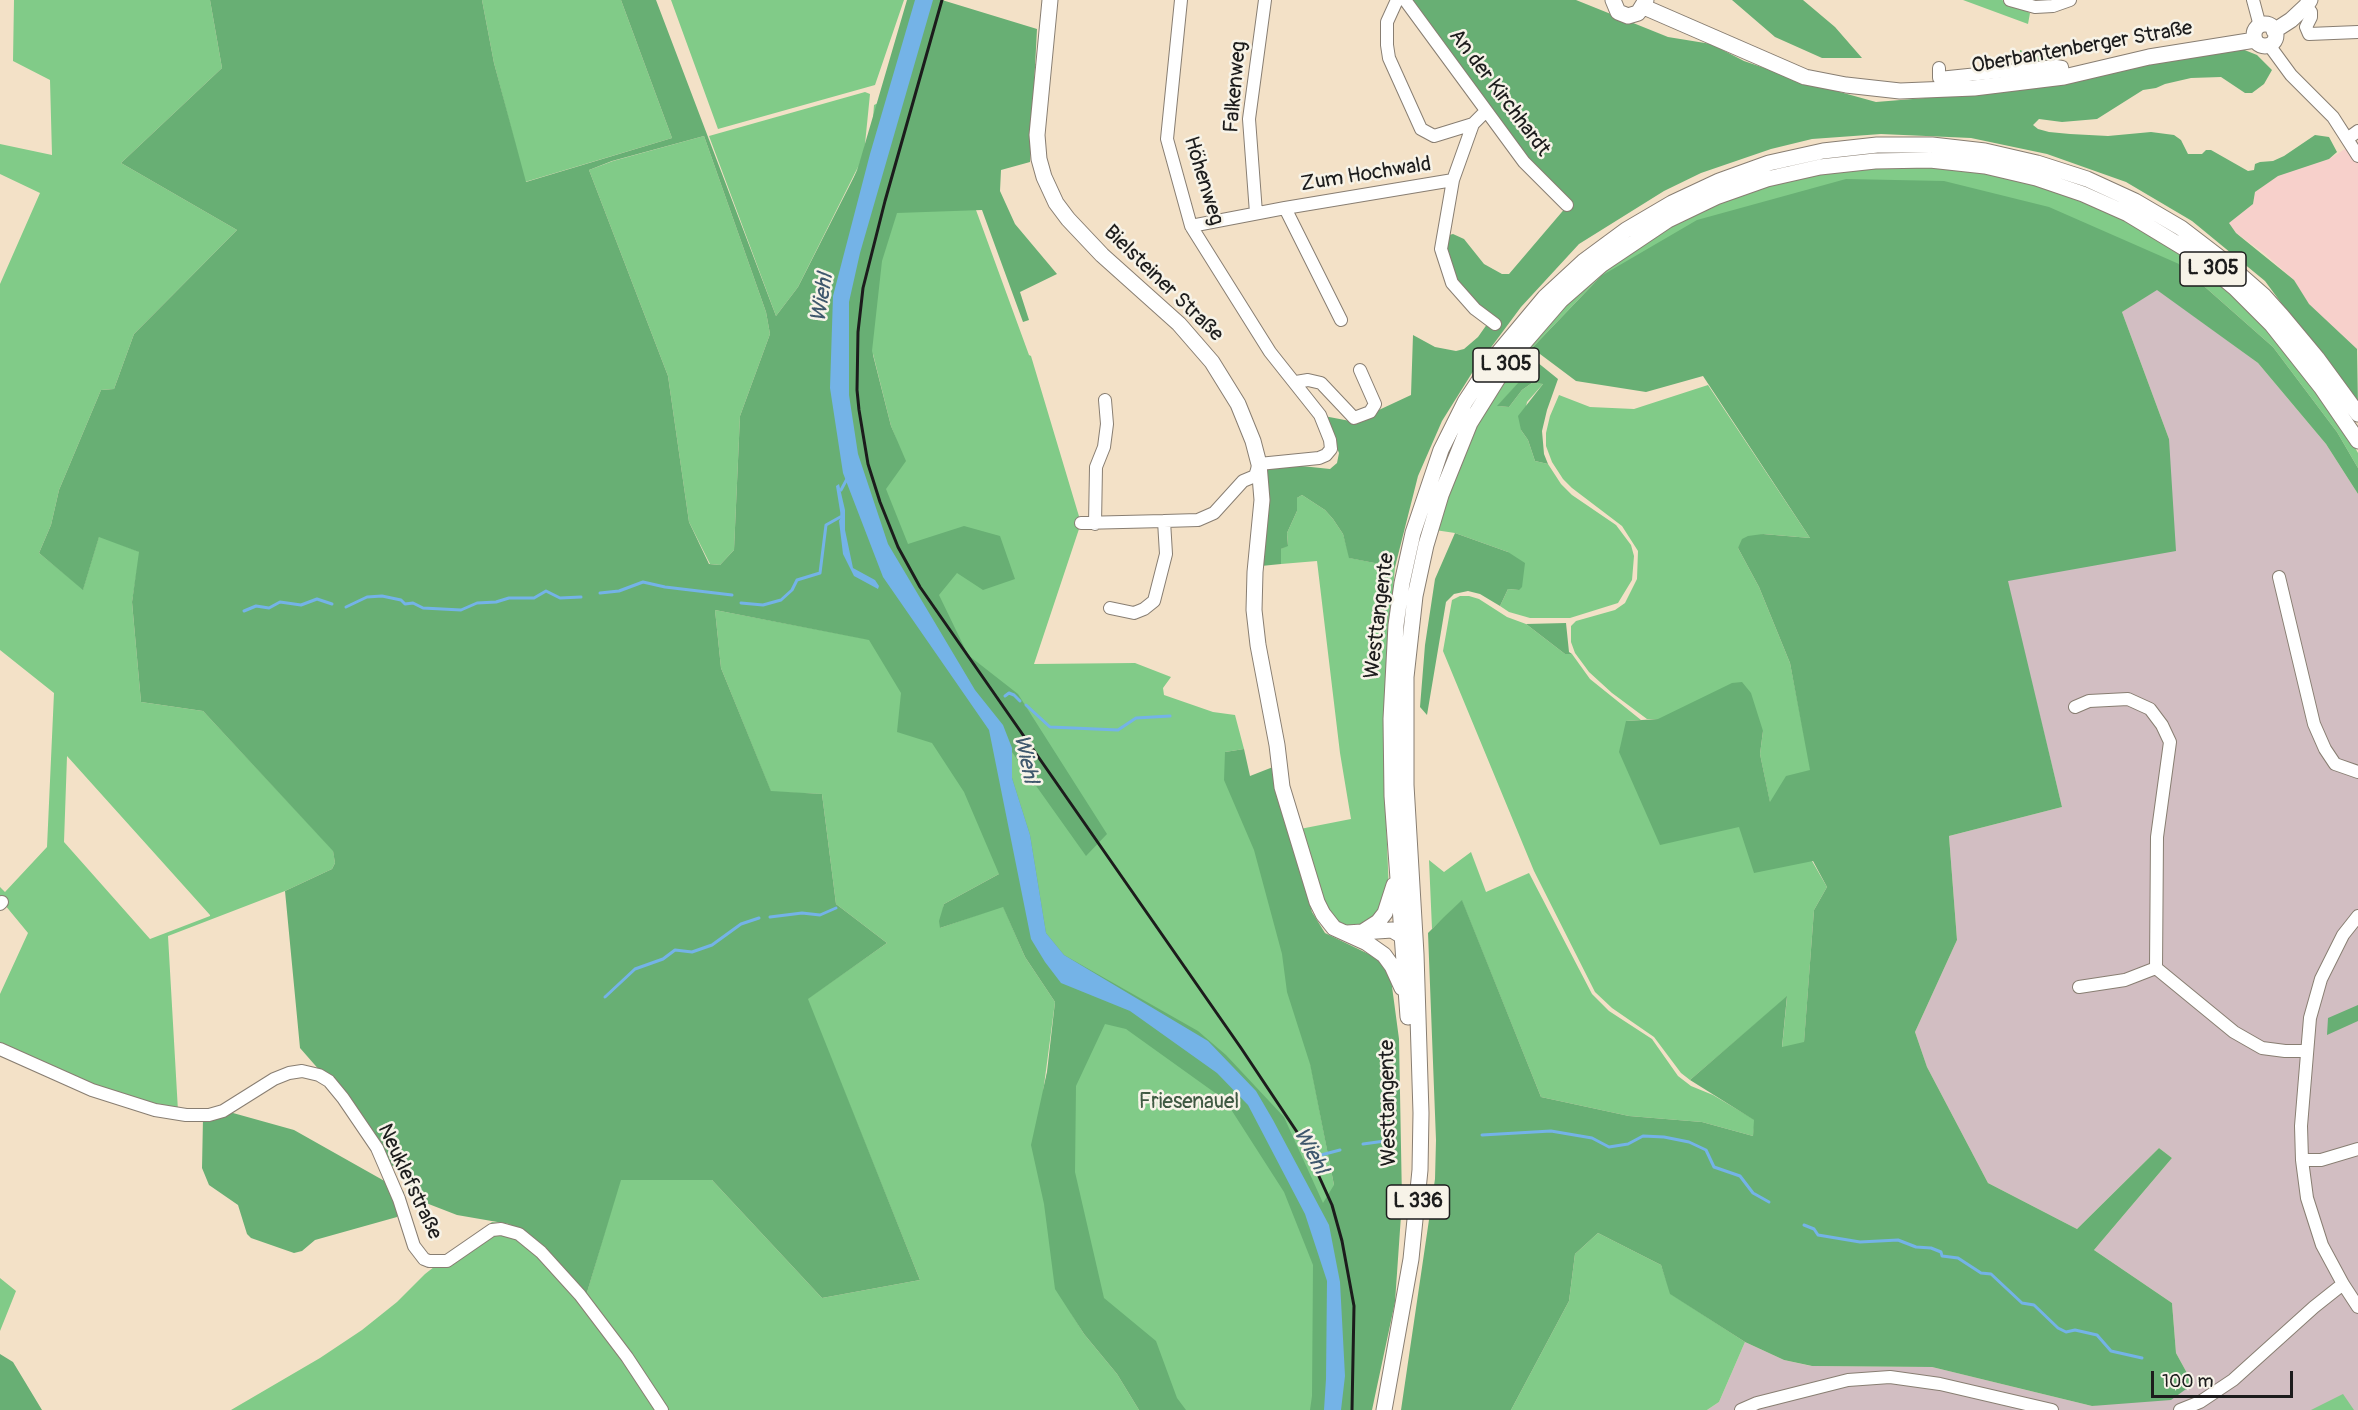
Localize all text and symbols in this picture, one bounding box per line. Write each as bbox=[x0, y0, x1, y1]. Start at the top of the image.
street label: Oberbantenberger Straße bbox=[1970, 16, 2194, 80]
street label: An der Kirchhardt bbox=[1443, 24, 1555, 162]
street label: Falkenweg bbox=[1219, 40, 1253, 134]
street label: Höhenweg bbox=[1178, 134, 1228, 228]
street label: Zum Hochwald bbox=[1299, 152, 1433, 198]
street label: Bielsteiner Straße bbox=[1098, 220, 1228, 348]
road number: L 305 bbox=[2180, 252, 2246, 286]
water label: Wiehl bbox=[806, 272, 840, 324]
road number: L 305 bbox=[1473, 348, 1539, 382]
street label: Westtangente bbox=[1360, 552, 1400, 680]
water label: Wiehl bbox=[1007, 732, 1043, 786]
street label: Westtangente bbox=[1375, 1039, 1403, 1167]
park label: Friesenauel bbox=[1139, 1090, 1239, 1116]
street label: Neuklefstraße bbox=[371, 1120, 447, 1244]
water label: Wiehl bbox=[1287, 1123, 1333, 1179]
road number: L 336 bbox=[1386, 1185, 1450, 1219]
scale bar bbox=[2154, 1359, 2296, 1397]
text: 100 m bbox=[2162, 1370, 2214, 1393]

